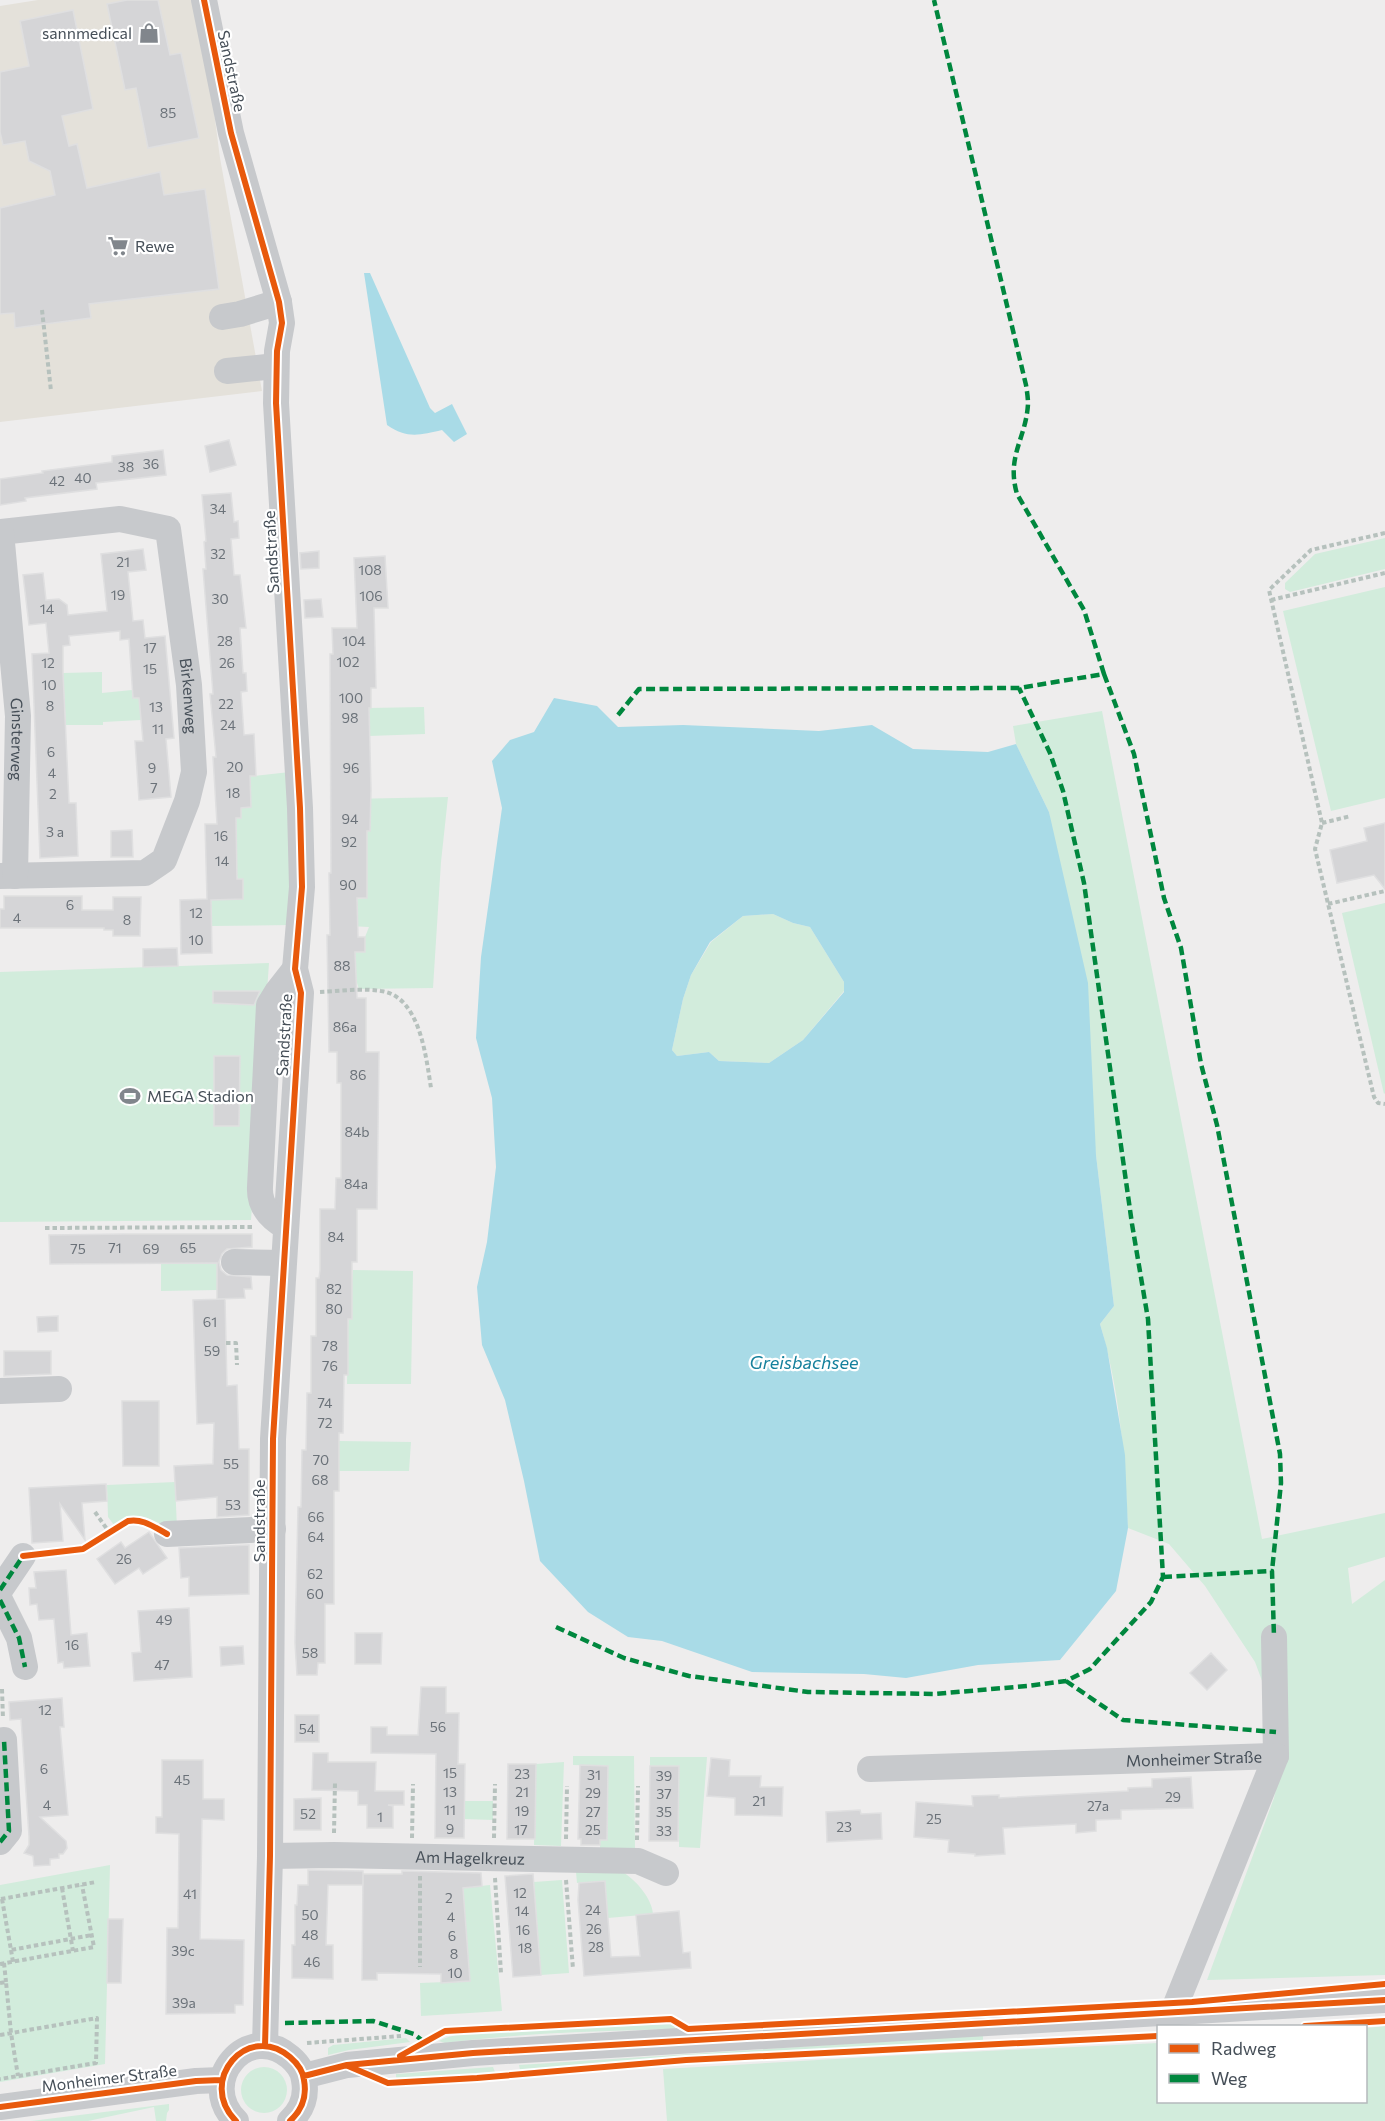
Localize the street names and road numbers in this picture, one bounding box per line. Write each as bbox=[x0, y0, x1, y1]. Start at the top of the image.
street label: Sandstraße bbox=[215, 28, 250, 113]
street label: Sandstraße bbox=[259, 510, 282, 594]
street label: Birkenweg bbox=[176, 657, 202, 735]
street label: Ginsterweg bbox=[7, 697, 28, 781]
street label: Sandstraße bbox=[272, 993, 295, 1077]
street label: Sandstraße bbox=[249, 1480, 268, 1562]
street label: Monheimer Straße bbox=[1125, 1746, 1262, 1770]
street label: Am Hagelkreuz bbox=[415, 1847, 525, 1868]
street label: Monheimer Straße bbox=[40, 2060, 178, 2095]

